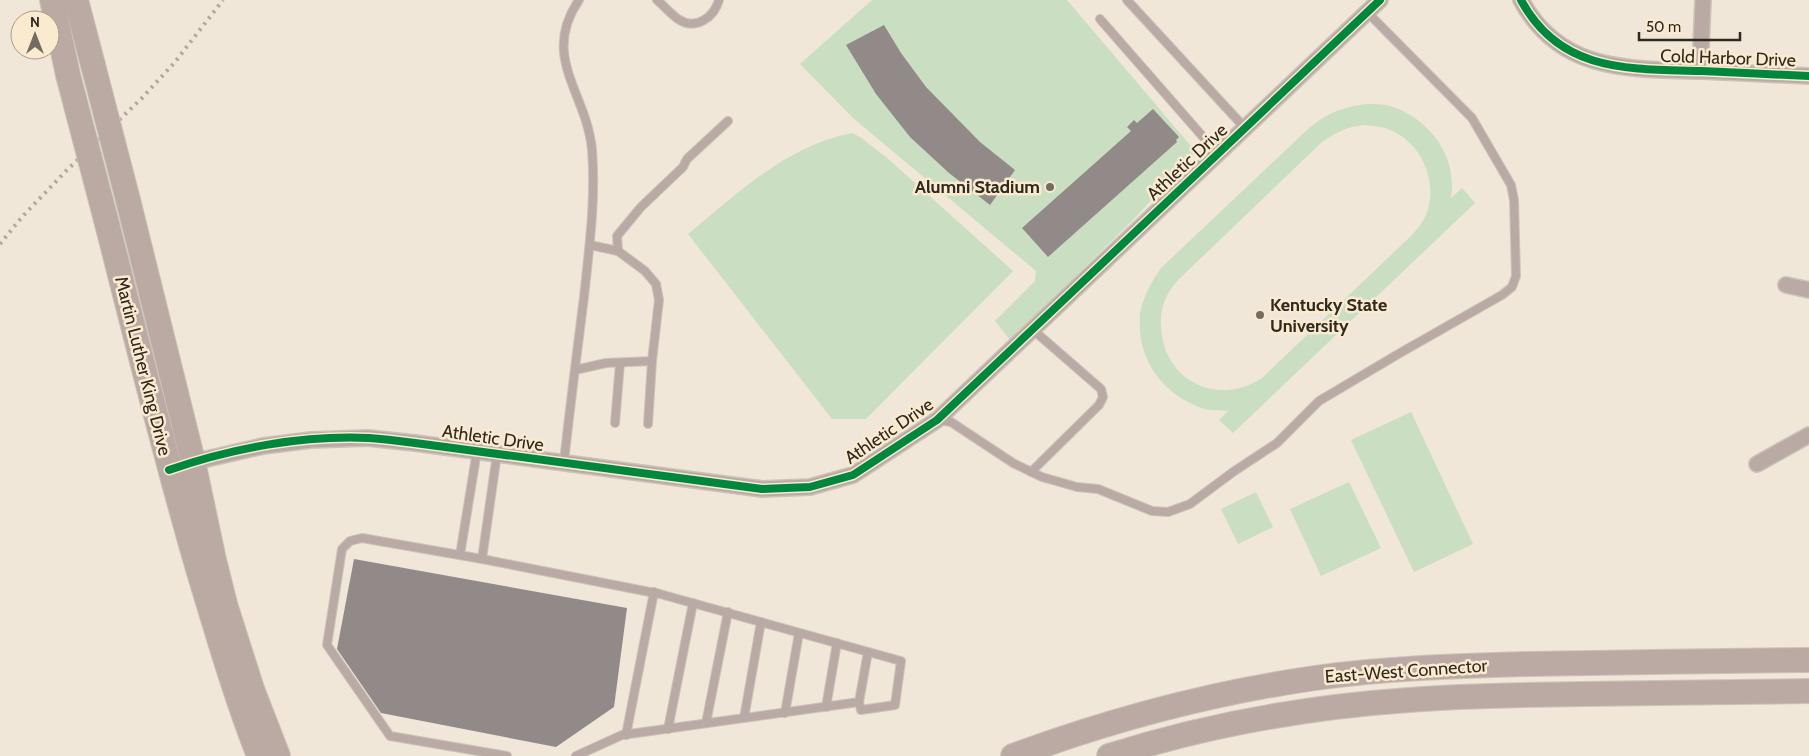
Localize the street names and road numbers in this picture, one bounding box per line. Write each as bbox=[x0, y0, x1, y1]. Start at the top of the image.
street label: Cold Harbor Drive bbox=[1660, 45, 1796, 71]
street label: Athletic Drive bbox=[1142, 119, 1232, 205]
street label: Martin Luther King Drive bbox=[110, 274, 176, 458]
street label: Athletic Drive bbox=[840, 393, 938, 469]
street label: Athletic Drive bbox=[441, 420, 545, 456]
street label: East-West Connector bbox=[1324, 654, 1488, 688]

